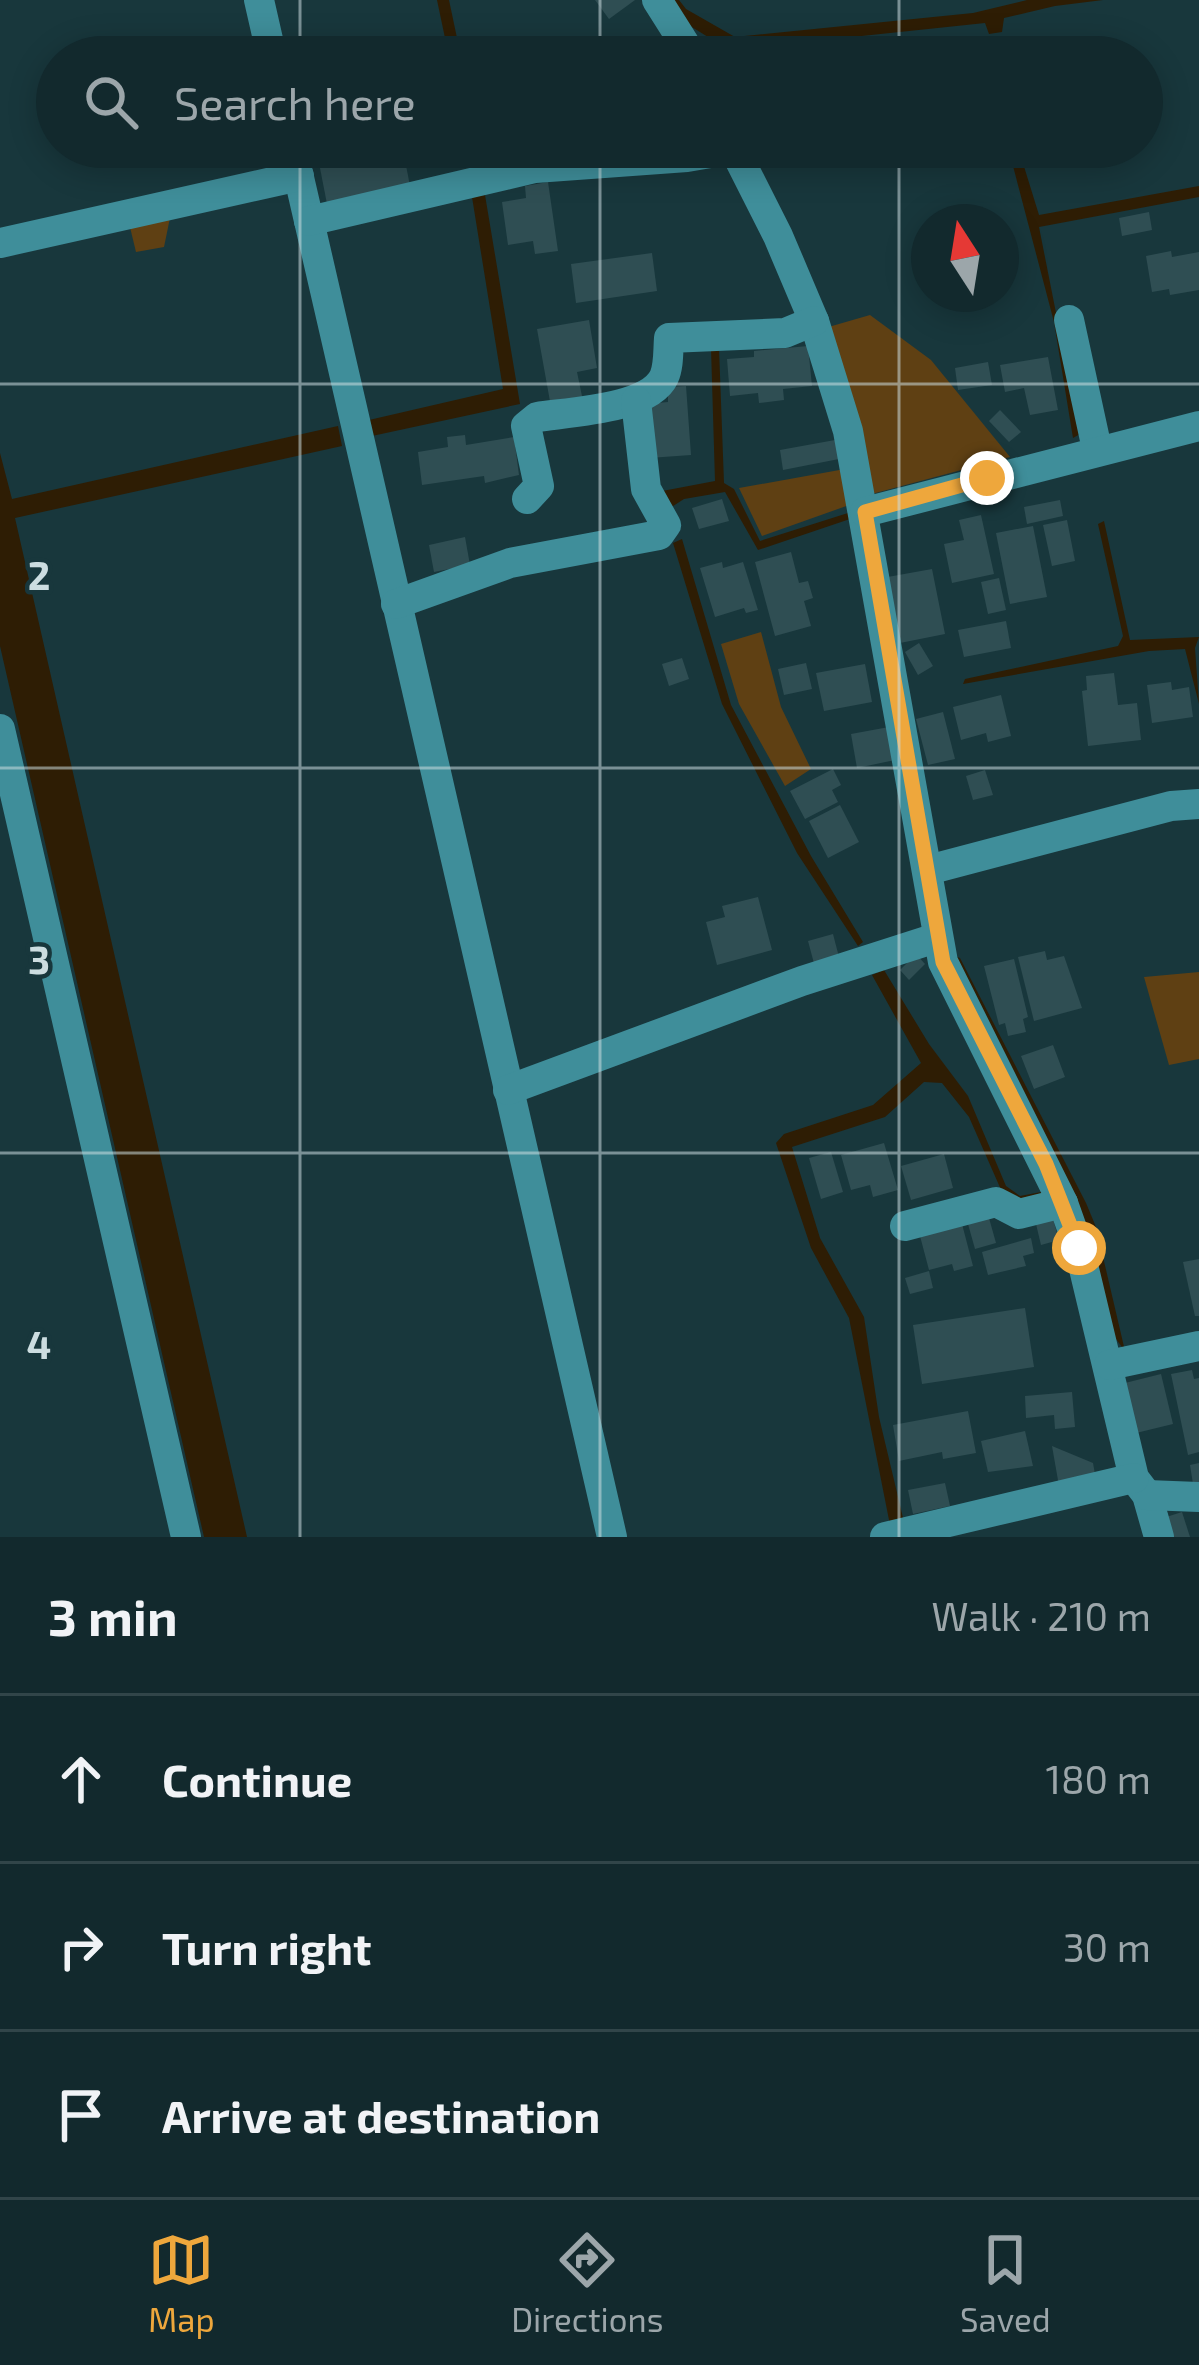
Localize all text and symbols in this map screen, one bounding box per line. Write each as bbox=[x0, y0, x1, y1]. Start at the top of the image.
search box bbox=[36, 36, 1163, 168]
icon: search bbox=[78, 69, 144, 135]
text: Search here bbox=[174, 75, 416, 129]
north arrow bbox=[911, 204, 1019, 312]
route end bbox=[960, 451, 1014, 505]
text: 2 bbox=[28, 551, 50, 598]
text: 3 bbox=[28, 935, 50, 982]
route start bbox=[1052, 1221, 1106, 1275]
text: 4 bbox=[27, 1320, 51, 1367]
text: 3 min bbox=[48, 1585, 178, 1646]
text: Walk · 210 m bbox=[932, 1592, 1151, 1639]
icon: ahead bbox=[48, 1746, 114, 1812]
text: Continue bbox=[162, 1752, 352, 1806]
text: 180 m bbox=[1045, 1755, 1151, 1802]
icon: right bbox=[48, 1914, 114, 1980]
text: Turn right bbox=[162, 1920, 371, 1974]
text: 30 m bbox=[1063, 1923, 1151, 1970]
icon: arrive bbox=[48, 2082, 114, 2148]
text: Arrive at destination bbox=[162, 2088, 600, 2142]
tab: Map bbox=[148, 2227, 215, 2339]
tab: Directions bbox=[511, 2227, 663, 2339]
tab: Saved bbox=[960, 2227, 1051, 2339]

